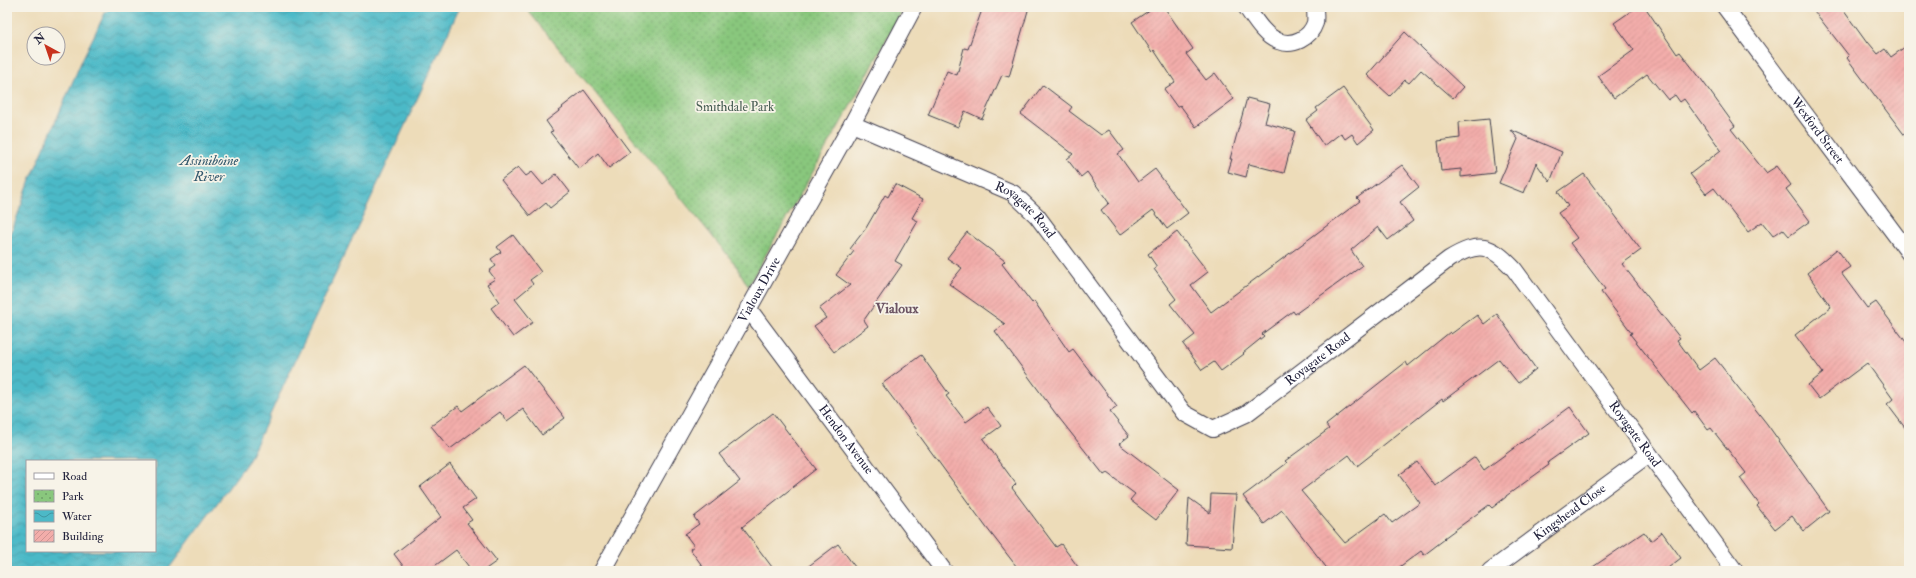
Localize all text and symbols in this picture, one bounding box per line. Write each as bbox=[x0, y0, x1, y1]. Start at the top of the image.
north arrow bbox=[26, 26, 66, 66]
text: N bbox=[31, 30, 49, 48]
street label: Wexford Street bbox=[1787, 93, 1847, 167]
park label: Smithdale Park bbox=[696, 99, 775, 115]
water label: Assiniboine River bbox=[178, 152, 239, 185]
street label: Royagate Road bbox=[992, 178, 1059, 242]
street label: Vialoux Drive bbox=[734, 254, 784, 326]
district label: Vialoux bbox=[874, 300, 919, 317]
street label: Royagate Road bbox=[1282, 329, 1354, 389]
street label: Royagate Road bbox=[1605, 398, 1664, 471]
street label: Hendon Avenue bbox=[815, 402, 877, 478]
legend bbox=[26, 460, 156, 552]
text: Road bbox=[62, 469, 87, 484]
street label: Kingshead Close bbox=[1530, 480, 1610, 544]
text: Park bbox=[62, 489, 84, 504]
text: Water bbox=[61, 509, 92, 524]
text: Building bbox=[62, 529, 105, 544]

